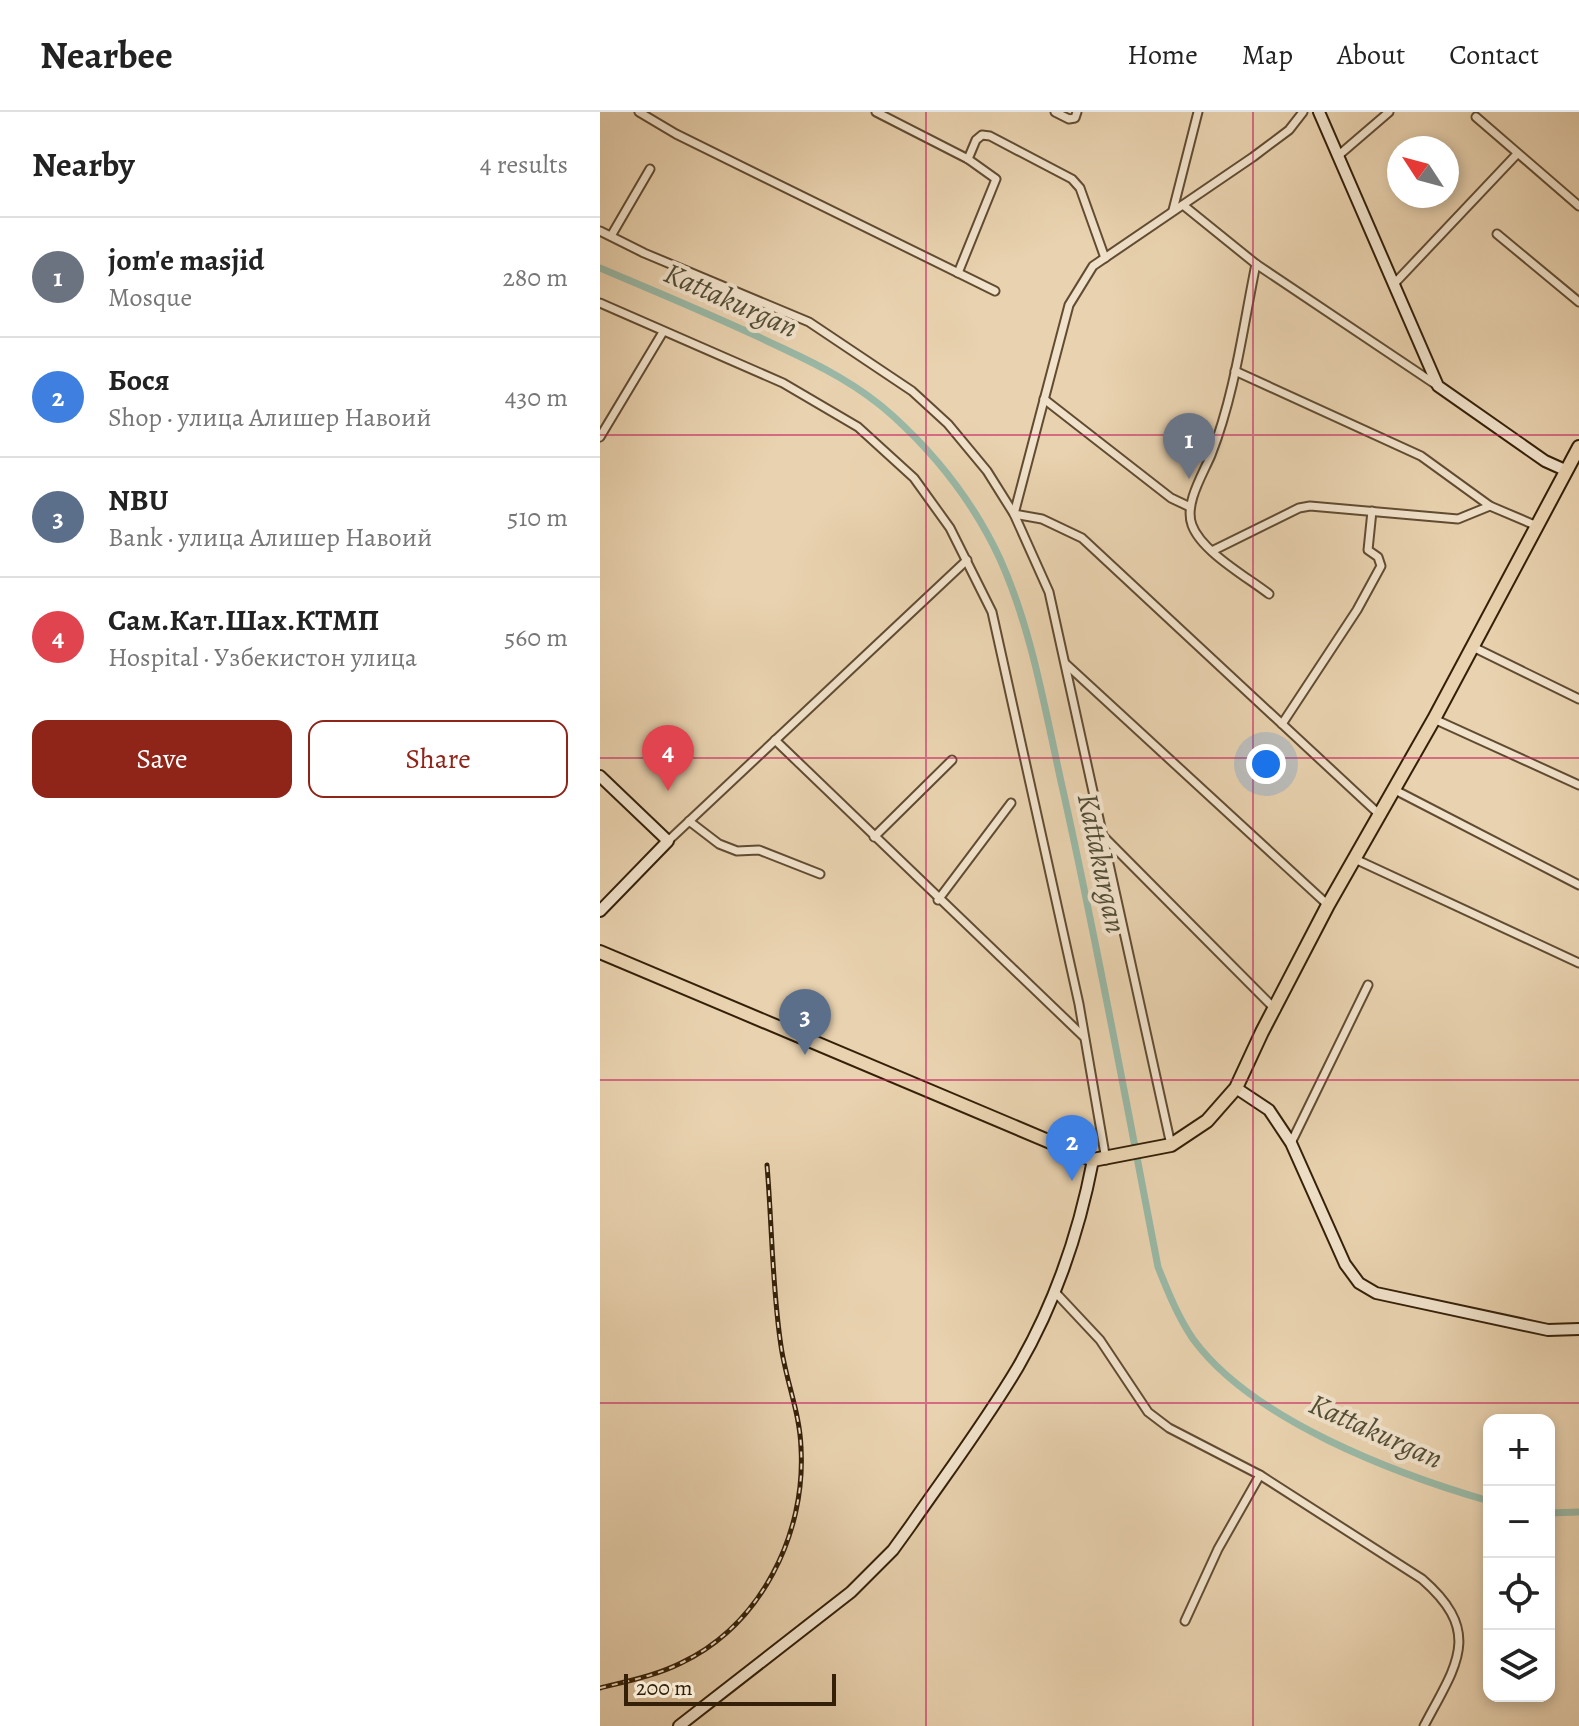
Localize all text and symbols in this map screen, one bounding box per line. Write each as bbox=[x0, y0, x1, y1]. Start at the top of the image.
text: Nearbee bbox=[40, 29, 173, 81]
text: Home bbox=[1127, 36, 1198, 74]
text: Map bbox=[1242, 36, 1293, 74]
text: About bbox=[1337, 36, 1405, 74]
text: Contact bbox=[1449, 36, 1539, 74]
north arrow bbox=[1387, 136, 1459, 208]
text: Nearby bbox=[32, 141, 135, 188]
text: 4 results bbox=[480, 147, 568, 182]
text: jom'e masjid bbox=[108, 240, 264, 280]
water label: Kattakurgan bbox=[658, 253, 804, 347]
text: 1 bbox=[53, 260, 63, 295]
text: 280 m bbox=[502, 260, 568, 295]
text: Mosque bbox=[108, 280, 192, 315]
text: Бося bbox=[108, 360, 170, 400]
text: 2 bbox=[52, 380, 64, 415]
text: 430 m bbox=[505, 380, 568, 415]
text: Shop · улица Алишер Навоий bbox=[108, 400, 431, 435]
pin: 1 bbox=[1163, 413, 1215, 479]
text: NBU bbox=[108, 480, 168, 520]
text: 3 bbox=[52, 500, 64, 535]
text: 510 m bbox=[507, 500, 568, 535]
text: Bank · улица Алишер Навоий bbox=[108, 520, 432, 555]
text: Сам.Кат.Шах.КТМП bbox=[108, 600, 379, 640]
text: 4 bbox=[52, 620, 64, 655]
text: 560 m bbox=[504, 620, 568, 655]
text: Hospital · Узбекистон улица bbox=[108, 640, 417, 675]
button: Save bbox=[32, 720, 292, 798]
button: Share bbox=[308, 720, 568, 798]
pin: 4 bbox=[642, 725, 694, 791]
your location bbox=[1246, 744, 1286, 784]
water label: Kattakurgan bbox=[1068, 789, 1136, 937]
pin: 3 bbox=[779, 989, 831, 1055]
pin: 2 bbox=[1046, 1115, 1098, 1181]
water label: Kattakurgan bbox=[1303, 1384, 1449, 1478]
map controls bbox=[1483, 1414, 1555, 1702]
button: + bbox=[1483, 1414, 1555, 1486]
button: − bbox=[1483, 1486, 1555, 1558]
button: locate bbox=[1483, 1558, 1555, 1630]
button: layers bbox=[1483, 1630, 1555, 1702]
scale bar bbox=[624, 1670, 836, 1706]
text: 200 m bbox=[636, 1673, 693, 1703]

